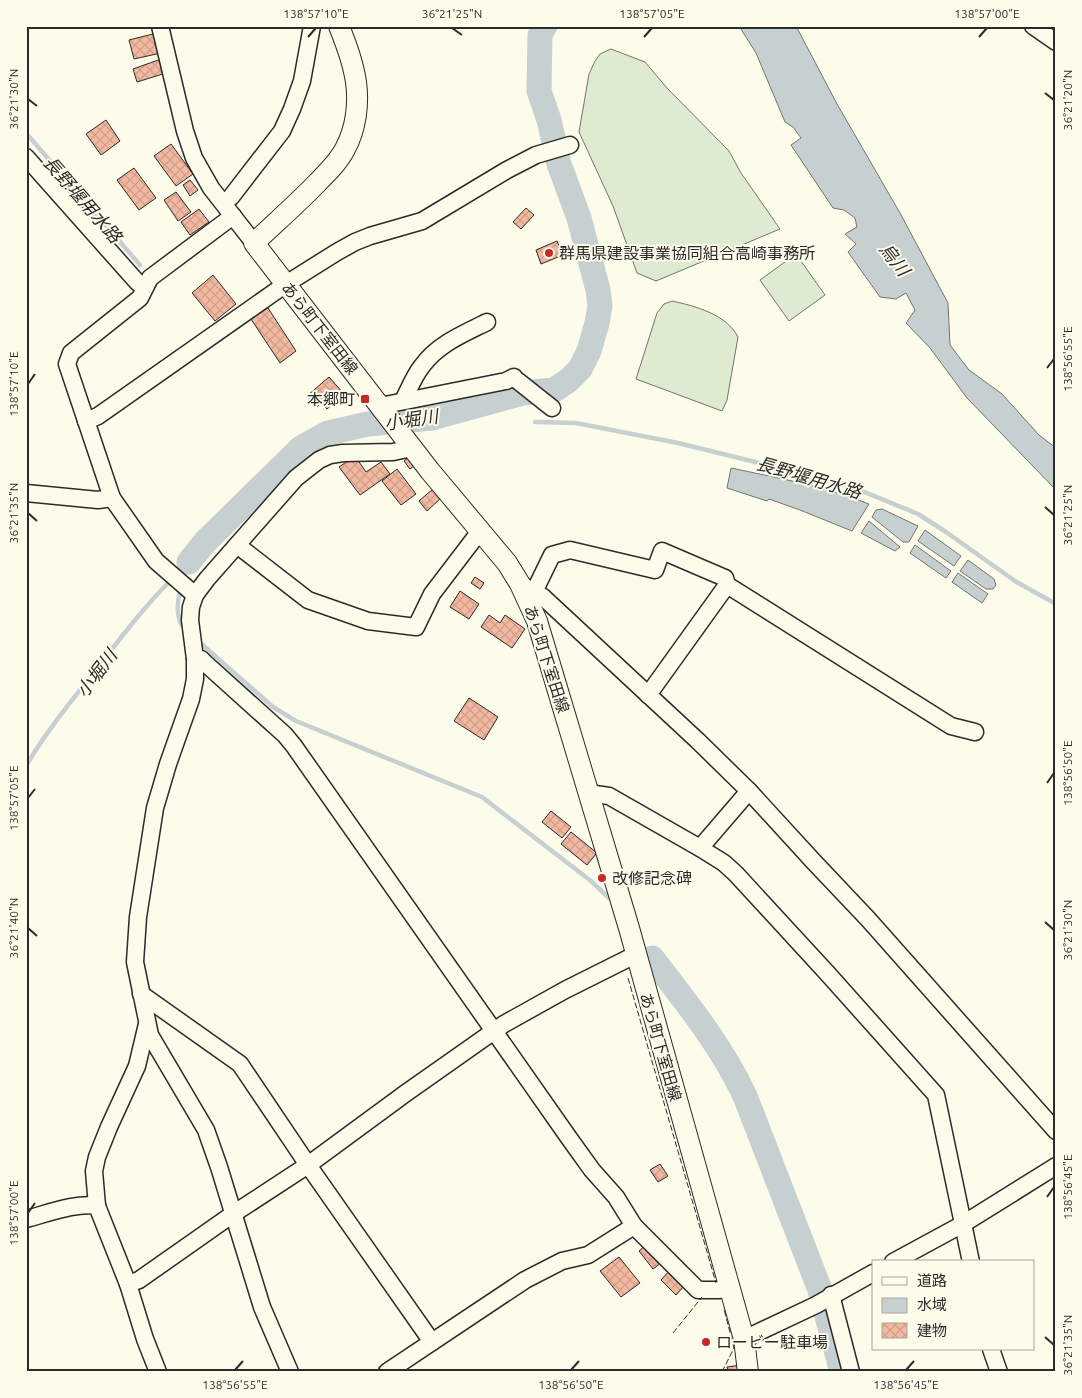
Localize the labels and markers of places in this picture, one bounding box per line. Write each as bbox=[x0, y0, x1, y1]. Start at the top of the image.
place label: 群馬県建設事業協同組合高崎事務所 bbox=[559, 244, 815, 262]
marker: 群馬県建設事業協同組合高崎事務所 bbox=[543, 247, 555, 259]
place label: 本郷町 bbox=[307, 390, 355, 408]
marker: 本郷町 bbox=[359, 393, 371, 405]
place label: 改修記念碑 bbox=[612, 869, 692, 887]
marker: 改修記念碑 bbox=[596, 872, 608, 884]
place label: ロービー駐車場 bbox=[716, 1333, 828, 1351]
marker: ロービー駐車場 bbox=[700, 1336, 712, 1348]

